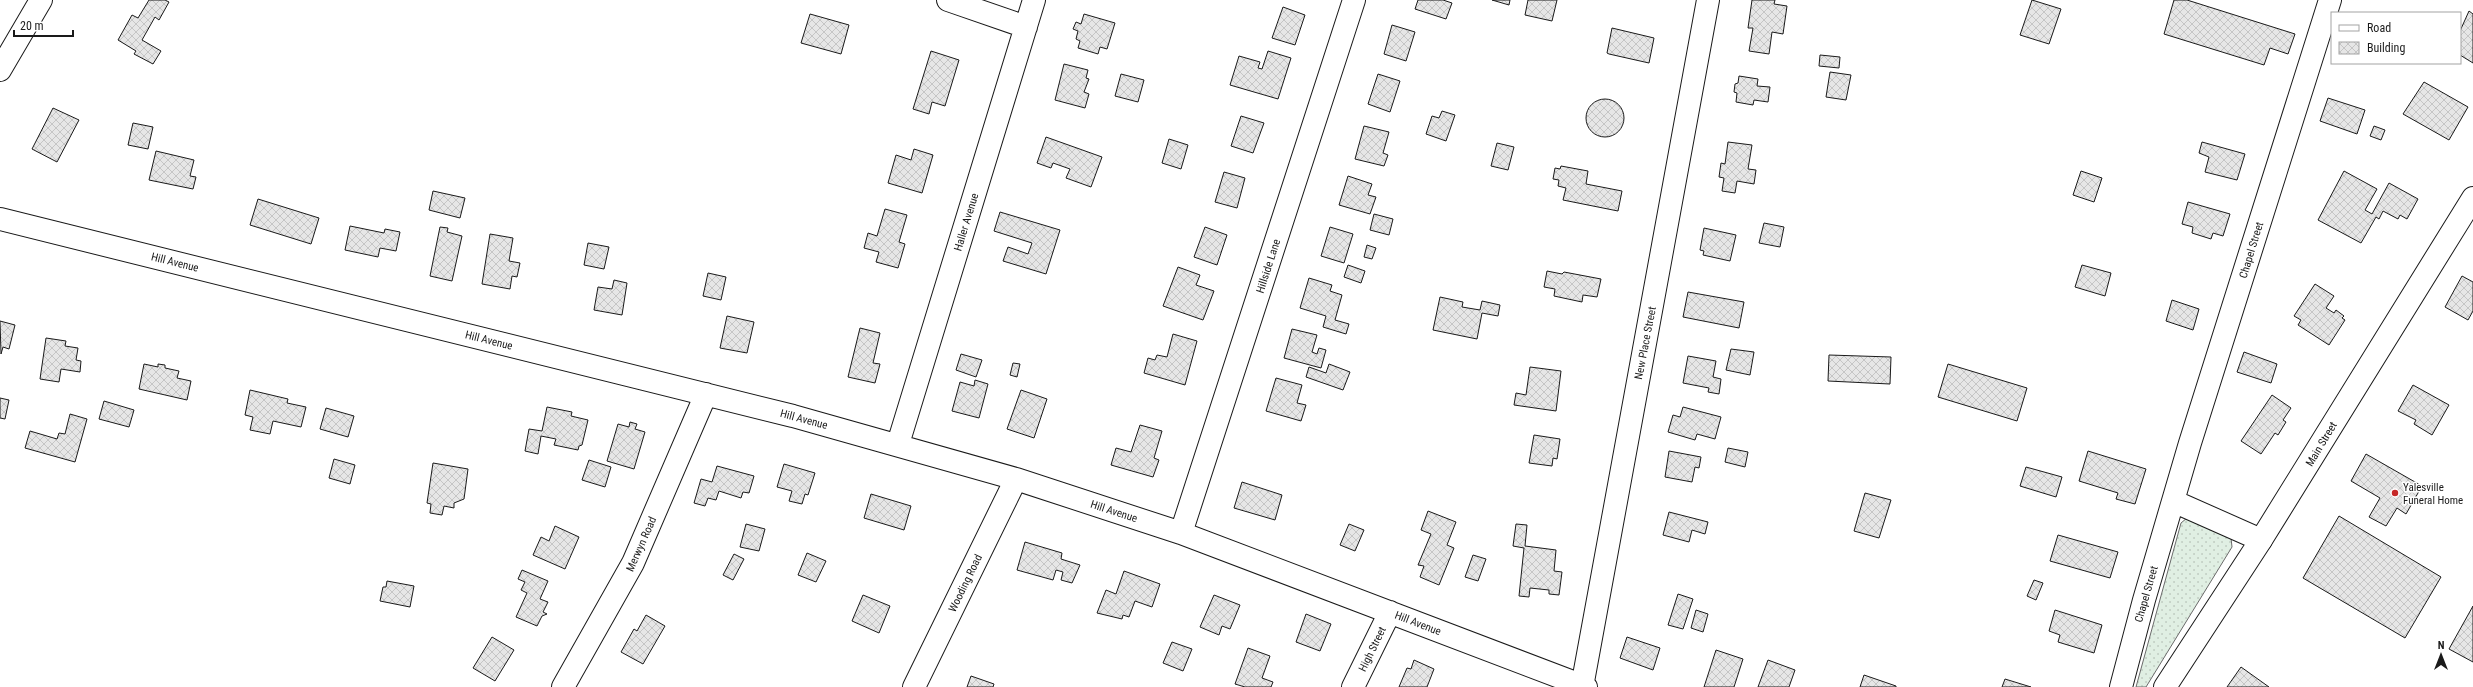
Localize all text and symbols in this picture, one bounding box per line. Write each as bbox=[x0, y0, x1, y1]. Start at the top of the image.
scale bar bbox=[14, 12, 73, 38]
legend bbox=[2331, 12, 2461, 64]
text: 20 m bbox=[20, 19, 44, 33]
text: Road bbox=[2367, 21, 2391, 35]
text: Building bbox=[2367, 41, 2405, 55]
street label: Haller Avenue bbox=[952, 192, 981, 253]
street label: Chapel Street bbox=[2237, 220, 2266, 280]
street label: Hillside Lane bbox=[1254, 237, 1283, 295]
street label: Hill Avenue bbox=[150, 250, 200, 275]
street label: New Place Street bbox=[1632, 305, 1659, 381]
street label: Hill Avenue bbox=[464, 328, 514, 353]
street label: Hill Avenue bbox=[779, 407, 829, 432]
street label: Main Street bbox=[2303, 420, 2340, 469]
place label: Yalesville Funeral Home bbox=[2403, 481, 2463, 507]
marker: Yalesville Funeral Home bbox=[2390, 488, 2400, 498]
street label: Hill Avenue bbox=[1089, 498, 1139, 525]
street label: Merwyn Road bbox=[624, 515, 659, 574]
street label: Wooding Road bbox=[946, 552, 985, 614]
street label: Chapel Street bbox=[2132, 564, 2161, 624]
street label: Hill Avenue bbox=[1393, 609, 1443, 638]
street label: High Street bbox=[1356, 625, 1389, 674]
north arrow bbox=[2421, 635, 2461, 675]
text: N bbox=[2438, 639, 2445, 652]

